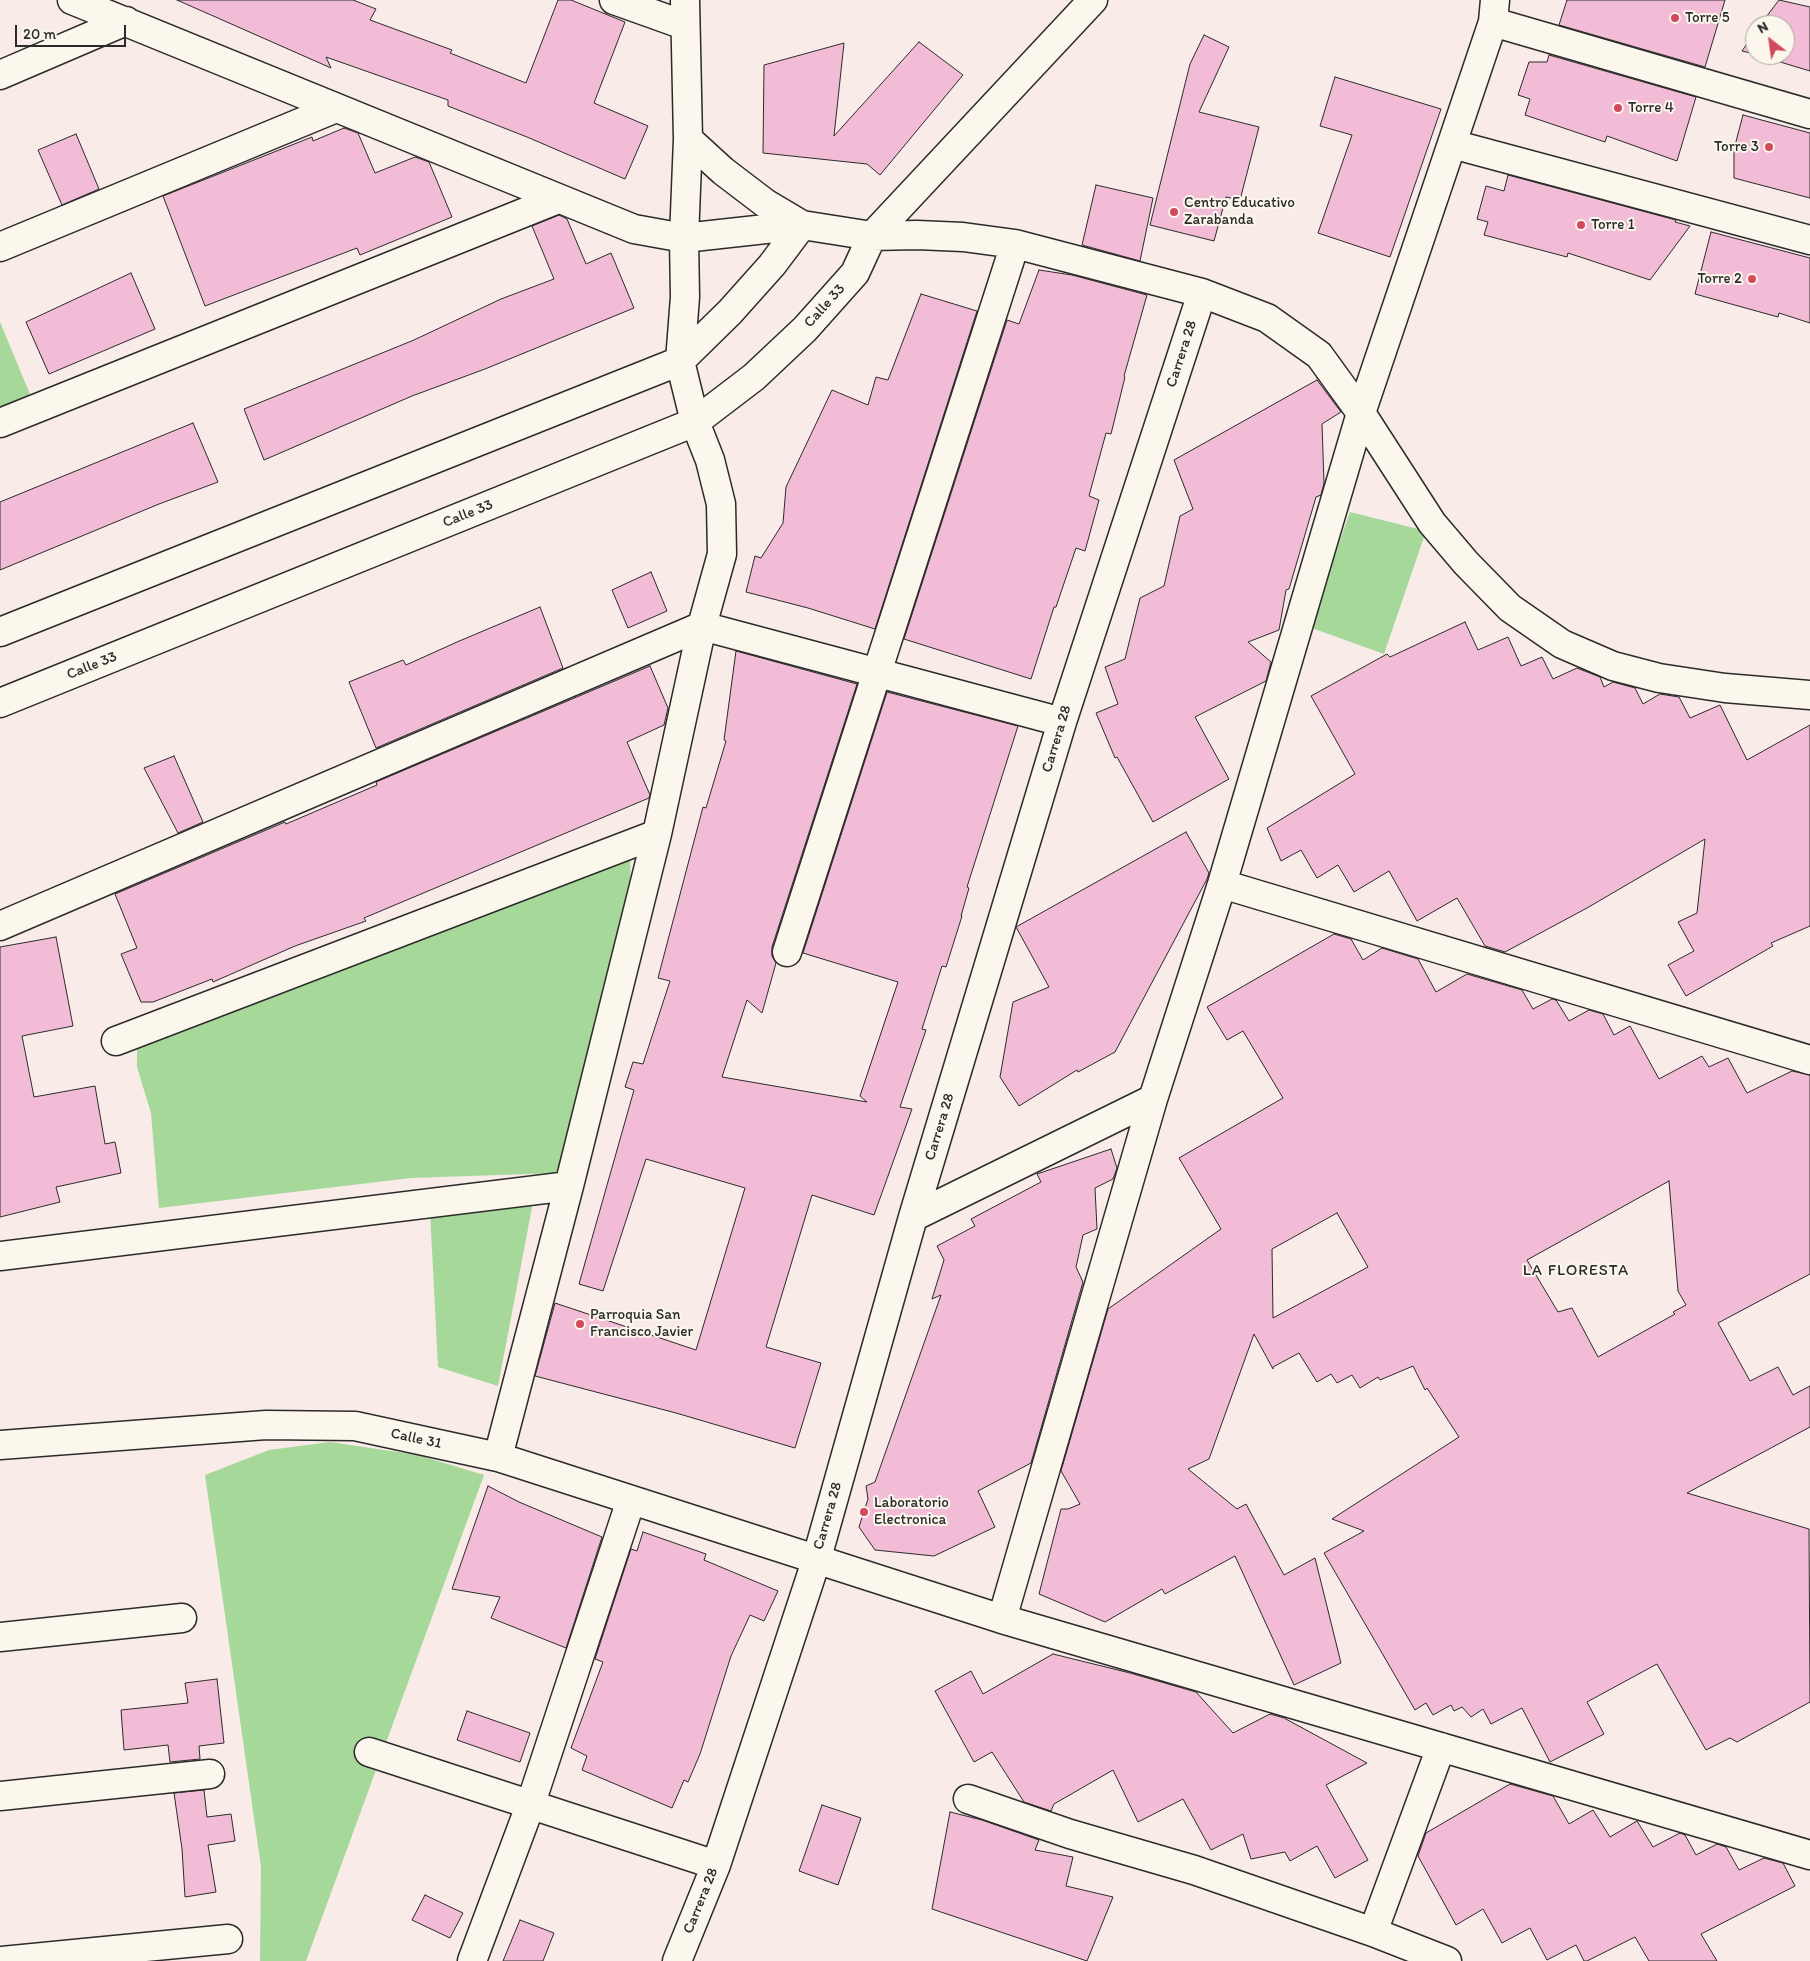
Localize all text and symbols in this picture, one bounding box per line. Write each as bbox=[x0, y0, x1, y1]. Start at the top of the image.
place label: Torre 5 bbox=[1685, 9, 1730, 27]
marker: Torre 5 bbox=[1669, 12, 1681, 24]
scale bar bbox=[18, 15, 129, 47]
north arrow bbox=[1745, 15, 1795, 65]
text: N bbox=[1754, 18, 1771, 37]
text: 20 m bbox=[23, 25, 56, 43]
place label: Torre 4 bbox=[1628, 99, 1674, 117]
marker: Torre 4 bbox=[1612, 102, 1624, 114]
place label: Torre 3 bbox=[1714, 138, 1759, 156]
marker: Torre 3 bbox=[1763, 141, 1775, 153]
place label: Centro Educativo Zarabanda bbox=[1184, 194, 1295, 229]
marker: Centro Educativo Zarabanda bbox=[1168, 206, 1180, 218]
place label: Torre 1 bbox=[1591, 216, 1635, 234]
marker: Torre 1 bbox=[1575, 219, 1587, 231]
place label: Torre 2 bbox=[1697, 270, 1742, 288]
marker: Torre 2 bbox=[1746, 273, 1758, 285]
street label: Calle 33 bbox=[801, 280, 849, 332]
street label: Carrera 28 bbox=[1163, 318, 1201, 390]
street label: Calle 33 bbox=[440, 496, 496, 532]
street label: Calle 33 bbox=[64, 648, 120, 684]
street label: Carrera 28 bbox=[1038, 703, 1076, 775]
street label: Carrera 28 bbox=[921, 1091, 959, 1163]
district label: LA FLORESTA bbox=[1521, 1261, 1631, 1281]
place label: Parroquia San Francisco Javier bbox=[590, 1306, 693, 1341]
marker: Parroquia San Francisco Javier bbox=[574, 1318, 586, 1330]
street label: Calle 31 bbox=[389, 1425, 443, 1453]
street label: Carrera 28 bbox=[810, 1480, 846, 1552]
place label: Laboratorio Electronica bbox=[874, 1494, 949, 1529]
marker: Laboratorio Electronica bbox=[858, 1506, 870, 1518]
street label: Carrera 28 bbox=[680, 1865, 722, 1937]

